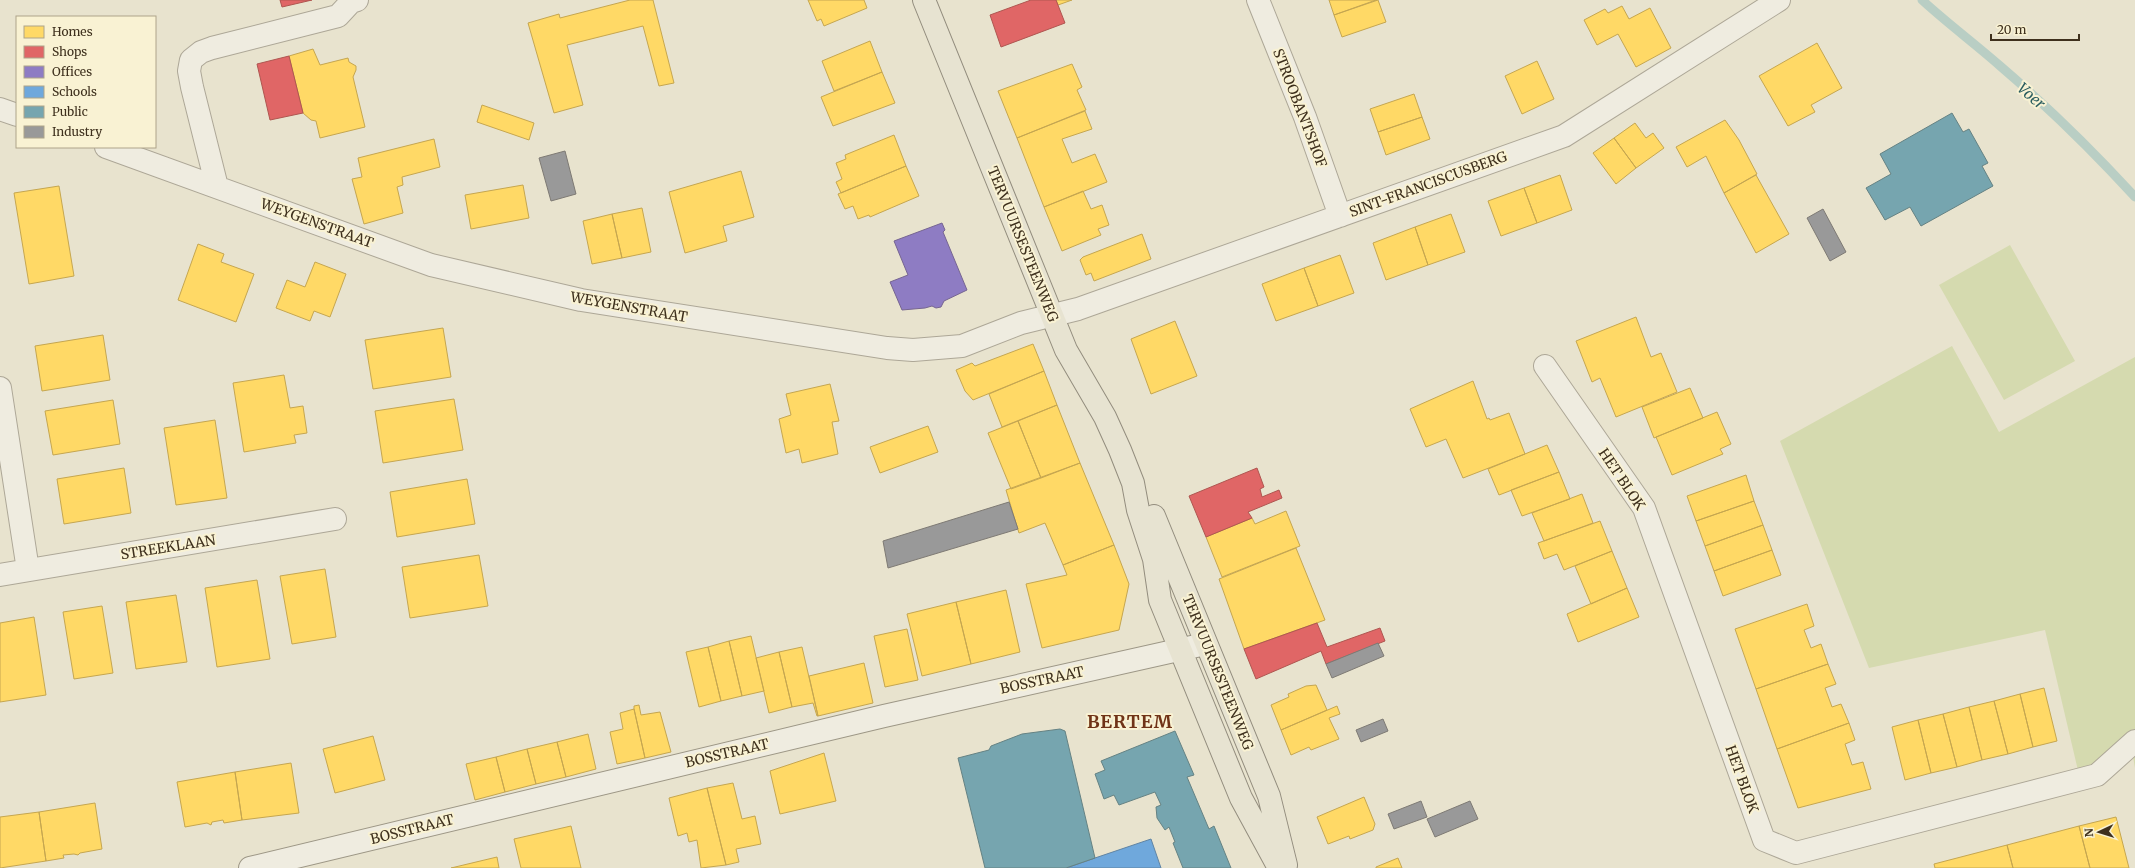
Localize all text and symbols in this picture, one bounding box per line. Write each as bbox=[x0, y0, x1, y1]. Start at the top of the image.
legend bbox=[16, 16, 156, 148]
scale bar bbox=[1991, 16, 2079, 42]
text: 20 m bbox=[1997, 22, 2026, 37]
text: Homes bbox=[52, 24, 93, 39]
text: Shops bbox=[52, 44, 87, 59]
street label: STROOBANTSHOF bbox=[1269, 46, 1331, 170]
text: Offices bbox=[52, 64, 92, 79]
water label: Voer bbox=[2014, 78, 2050, 113]
text: Schools bbox=[52, 84, 97, 99]
text: Public bbox=[52, 104, 88, 119]
text: Industry bbox=[52, 124, 102, 139]
street label: SINT-FRANCISCUSBERG bbox=[1347, 147, 1509, 221]
street label: TERVUURSESTEENWEG bbox=[984, 164, 1062, 324]
street label: WEYGENSTRAAT bbox=[257, 194, 376, 252]
street label: WEYGENSTRAAT bbox=[568, 288, 689, 326]
street label: HET BLOK bbox=[1595, 445, 1650, 514]
street label: STREEKLAAN bbox=[119, 531, 217, 563]
street label: TERVUURSESTEENWEG bbox=[1179, 592, 1257, 752]
street label: BOSSTRAAT bbox=[998, 662, 1086, 698]
district label: BERTEM bbox=[1087, 710, 1173, 733]
street label: BOSSTRAAT bbox=[683, 735, 771, 771]
street label: HET BLOK bbox=[1721, 743, 1763, 816]
street label: BOSSTRAAT bbox=[368, 810, 456, 848]
north arrow bbox=[2079, 812, 2119, 852]
text: N bbox=[2082, 828, 2096, 838]

